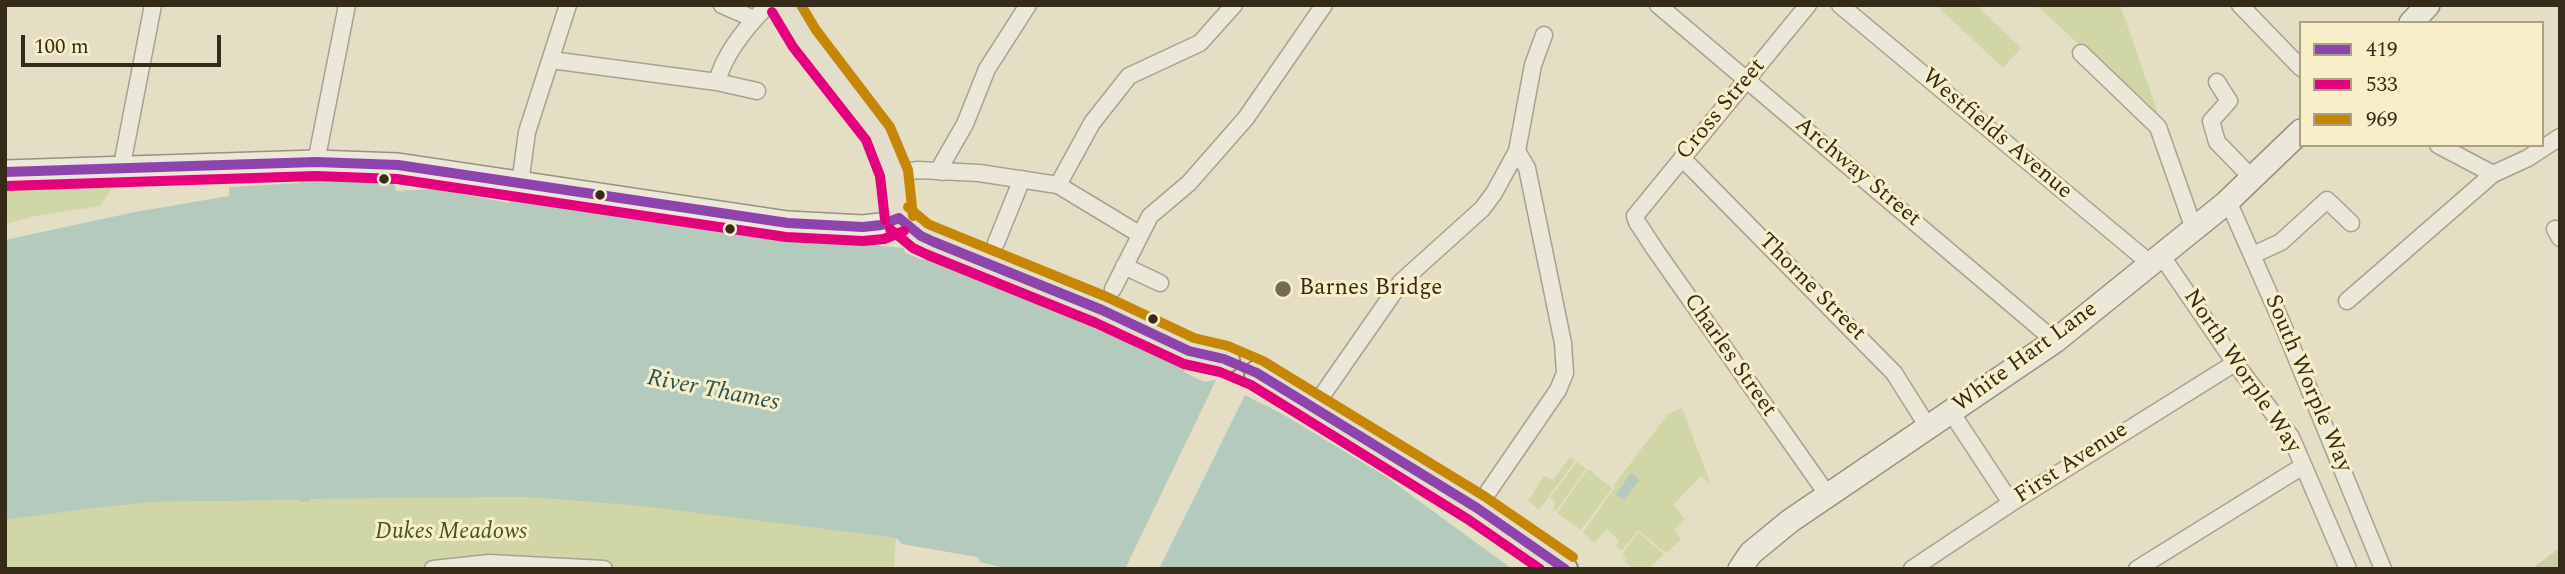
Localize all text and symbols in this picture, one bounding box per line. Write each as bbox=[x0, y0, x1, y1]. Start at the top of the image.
scale bar bbox=[24, 21, 224, 65]
legend bbox=[2299, 21, 2544, 147]
text: 100 m bbox=[34, 31, 89, 63]
text: 419 bbox=[2366, 34, 2398, 66]
street label: Cross Street bbox=[1672, 54, 1772, 166]
street label: Westfields Avenue bbox=[1915, 64, 2077, 206]
text: 533 bbox=[2366, 69, 2398, 101]
text: 969 bbox=[2366, 104, 2398, 136]
street label: Archway Street bbox=[1788, 112, 1926, 234]
unlabelled marker bbox=[377, 172, 391, 186]
unlabelled marker bbox=[593, 188, 607, 202]
unlabelled marker bbox=[723, 222, 737, 236]
street label: Thorne Street bbox=[1751, 228, 1871, 348]
place label: Barnes Bridge bbox=[1299, 275, 1442, 303]
marker: Barnes Bridge bbox=[1273, 279, 1293, 299]
street label: North Worple Way bbox=[2176, 285, 2306, 459]
street label: Charles Street bbox=[1676, 289, 1782, 423]
street label: South Worple Way bbox=[2257, 291, 2357, 477]
street label: White Hart Lane bbox=[1949, 297, 2103, 419]
unlabelled marker bbox=[1146, 312, 1160, 326]
water label: River Thames bbox=[644, 365, 782, 419]
street label: First Avenue bbox=[2010, 417, 2134, 511]
park label: Dukes Meadows bbox=[375, 519, 527, 547]

